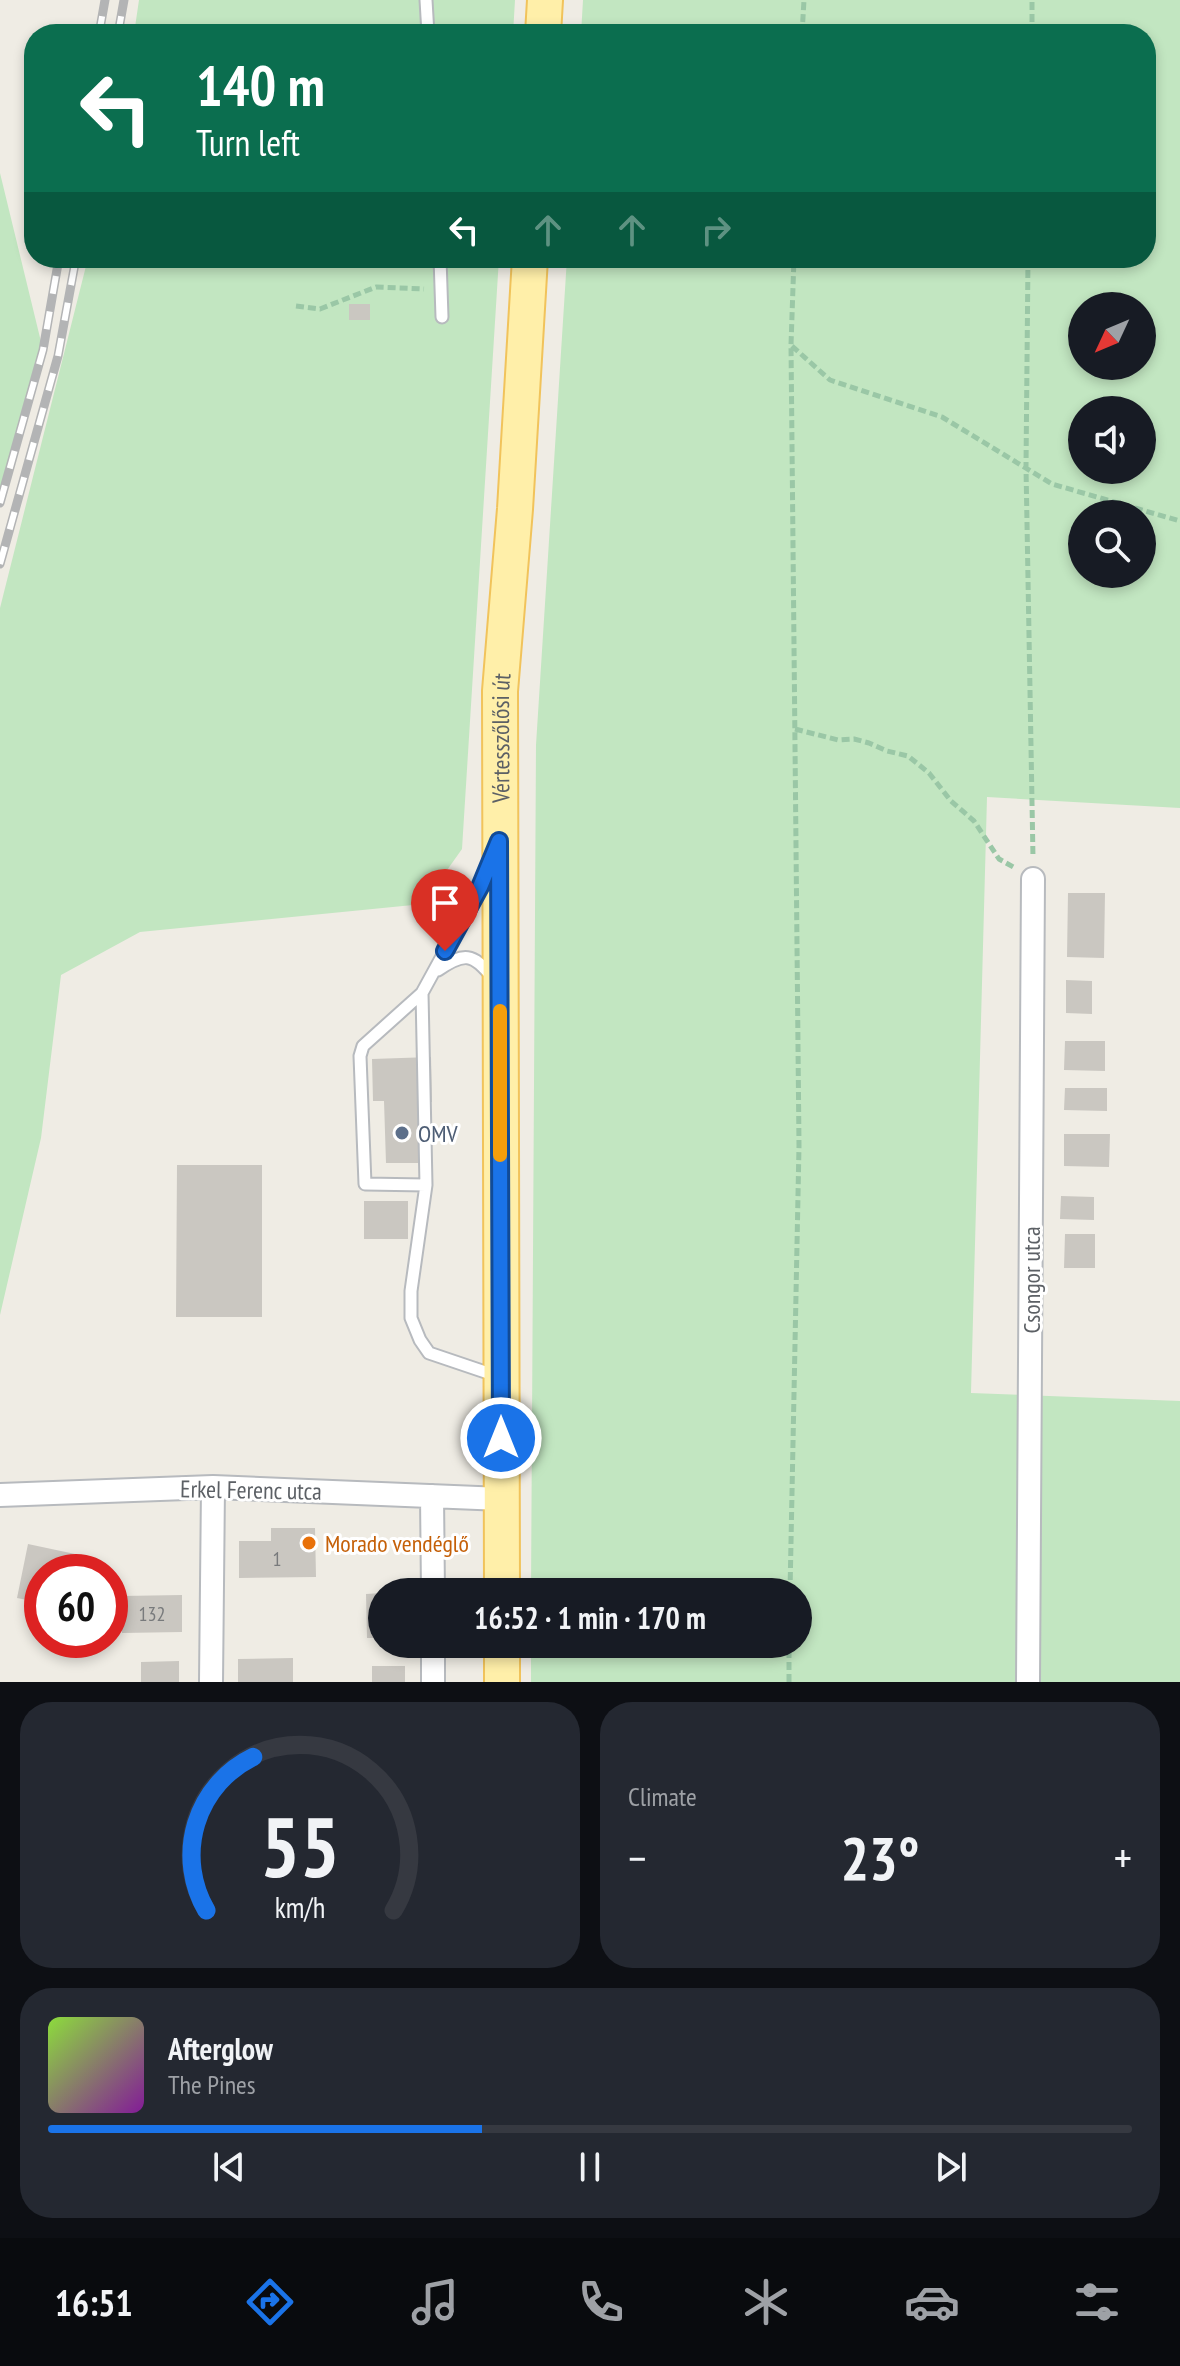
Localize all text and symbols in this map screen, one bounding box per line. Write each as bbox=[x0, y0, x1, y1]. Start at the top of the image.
text: 140 m bbox=[196, 49, 325, 121]
icon: left bbox=[64, 56, 168, 160]
text: Turn left bbox=[196, 119, 300, 166]
icon: left bbox=[442, 208, 486, 252]
icon: ahead bbox=[526, 208, 570, 252]
icon: ahead bbox=[610, 208, 654, 252]
icon: right bbox=[694, 208, 738, 252]
north arrow bbox=[1068, 292, 1156, 380]
map controls bbox=[1068, 292, 1156, 588]
button: sound bbox=[1068, 396, 1156, 484]
button: search bbox=[1068, 500, 1156, 588]
street label: Vértesszőlősi út bbox=[484, 672, 517, 804]
pin bbox=[411, 869, 479, 951]
icon: arrive bbox=[423, 881, 467, 925]
place label: OMV bbox=[418, 1118, 458, 1149]
marker: OMV bbox=[393, 1124, 411, 1142]
street label: Csongor utca bbox=[1016, 1226, 1047, 1334]
position arrow bbox=[459, 1396, 543, 1480]
street label: Erkel Ferenc utca bbox=[180, 1473, 322, 1507]
place label: Morado vendéglő bbox=[325, 1528, 469, 1559]
marker: Morado vendéglő bbox=[300, 1534, 318, 1552]
house number: 1 bbox=[273, 1546, 282, 1572]
speed limit sign: 60 bbox=[24, 1554, 128, 1658]
text: 16:52 · 1 min · 170 m bbox=[474, 1598, 706, 1637]
house number: 132 bbox=[139, 1601, 166, 1627]
text: Climate bbox=[628, 1780, 697, 1813]
text: 55 bbox=[260, 1792, 340, 1900]
text: 23° bbox=[840, 1819, 920, 1897]
text: − bbox=[628, 1829, 646, 1886]
text: + bbox=[1114, 1829, 1132, 1886]
text: km/h bbox=[275, 1889, 325, 1926]
text: Afterglow bbox=[168, 2029, 273, 2068]
text: The Pines bbox=[168, 2068, 256, 2101]
icon: previous bbox=[207, 2145, 251, 2189]
icon: pause bbox=[568, 2145, 612, 2189]
icon: next bbox=[929, 2145, 973, 2189]
icon: directions bbox=[242, 2274, 298, 2330]
icon: music bbox=[407, 2274, 463, 2330]
icon: phone bbox=[573, 2274, 629, 2330]
icon: climate bbox=[738, 2274, 794, 2330]
icon: car bbox=[904, 2274, 960, 2330]
icon: filters bbox=[1069, 2274, 1125, 2330]
text: 16:51 bbox=[55, 2279, 133, 2326]

